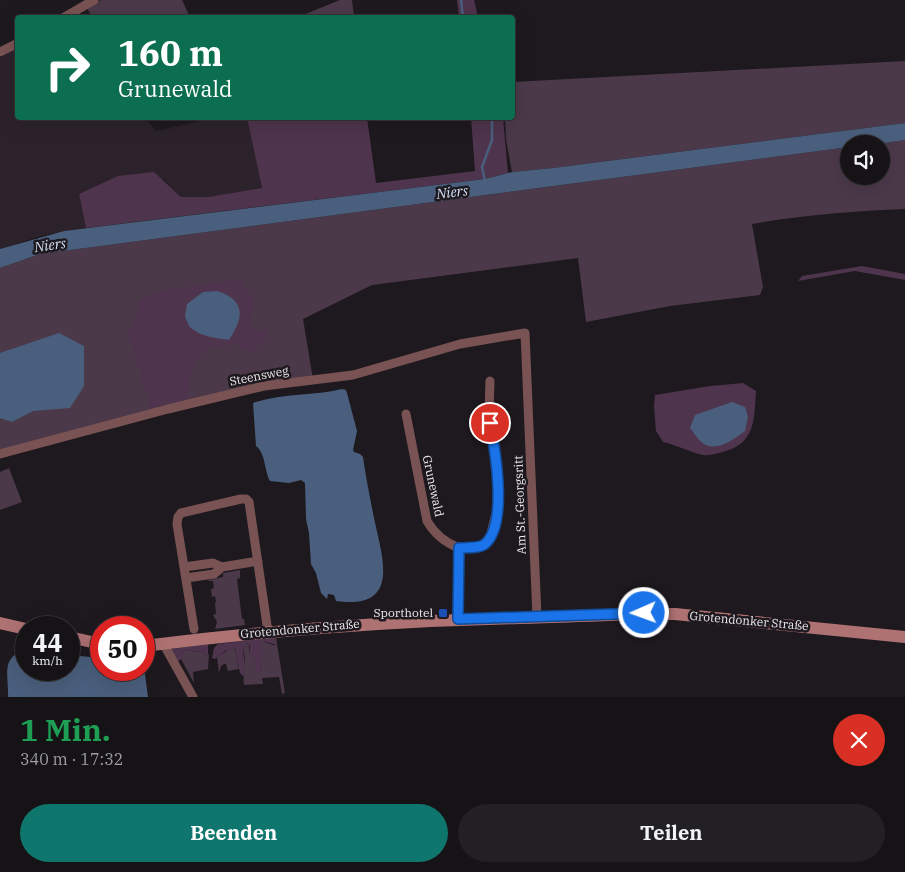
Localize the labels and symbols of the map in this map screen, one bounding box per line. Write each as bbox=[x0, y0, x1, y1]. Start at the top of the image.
water label: Niers bbox=[434, 181, 470, 203]
water label: Niers bbox=[32, 234, 68, 256]
street label: Steensweg bbox=[228, 362, 290, 389]
pin bbox=[469, 402, 511, 444]
street label: Grunewald bbox=[420, 454, 447, 518]
street label: Am St.-Georgsritt bbox=[510, 455, 529, 555]
position arrow bbox=[617, 586, 669, 638]
place label: Sporthotel bbox=[374, 605, 433, 620]
marker: Sporthotel bbox=[437, 607, 449, 619]
street label: Grotendonker Straße bbox=[689, 608, 809, 633]
speed limit sign: 50 bbox=[90, 616, 155, 681]
street label: Grotendonker Straße bbox=[240, 616, 360, 641]

